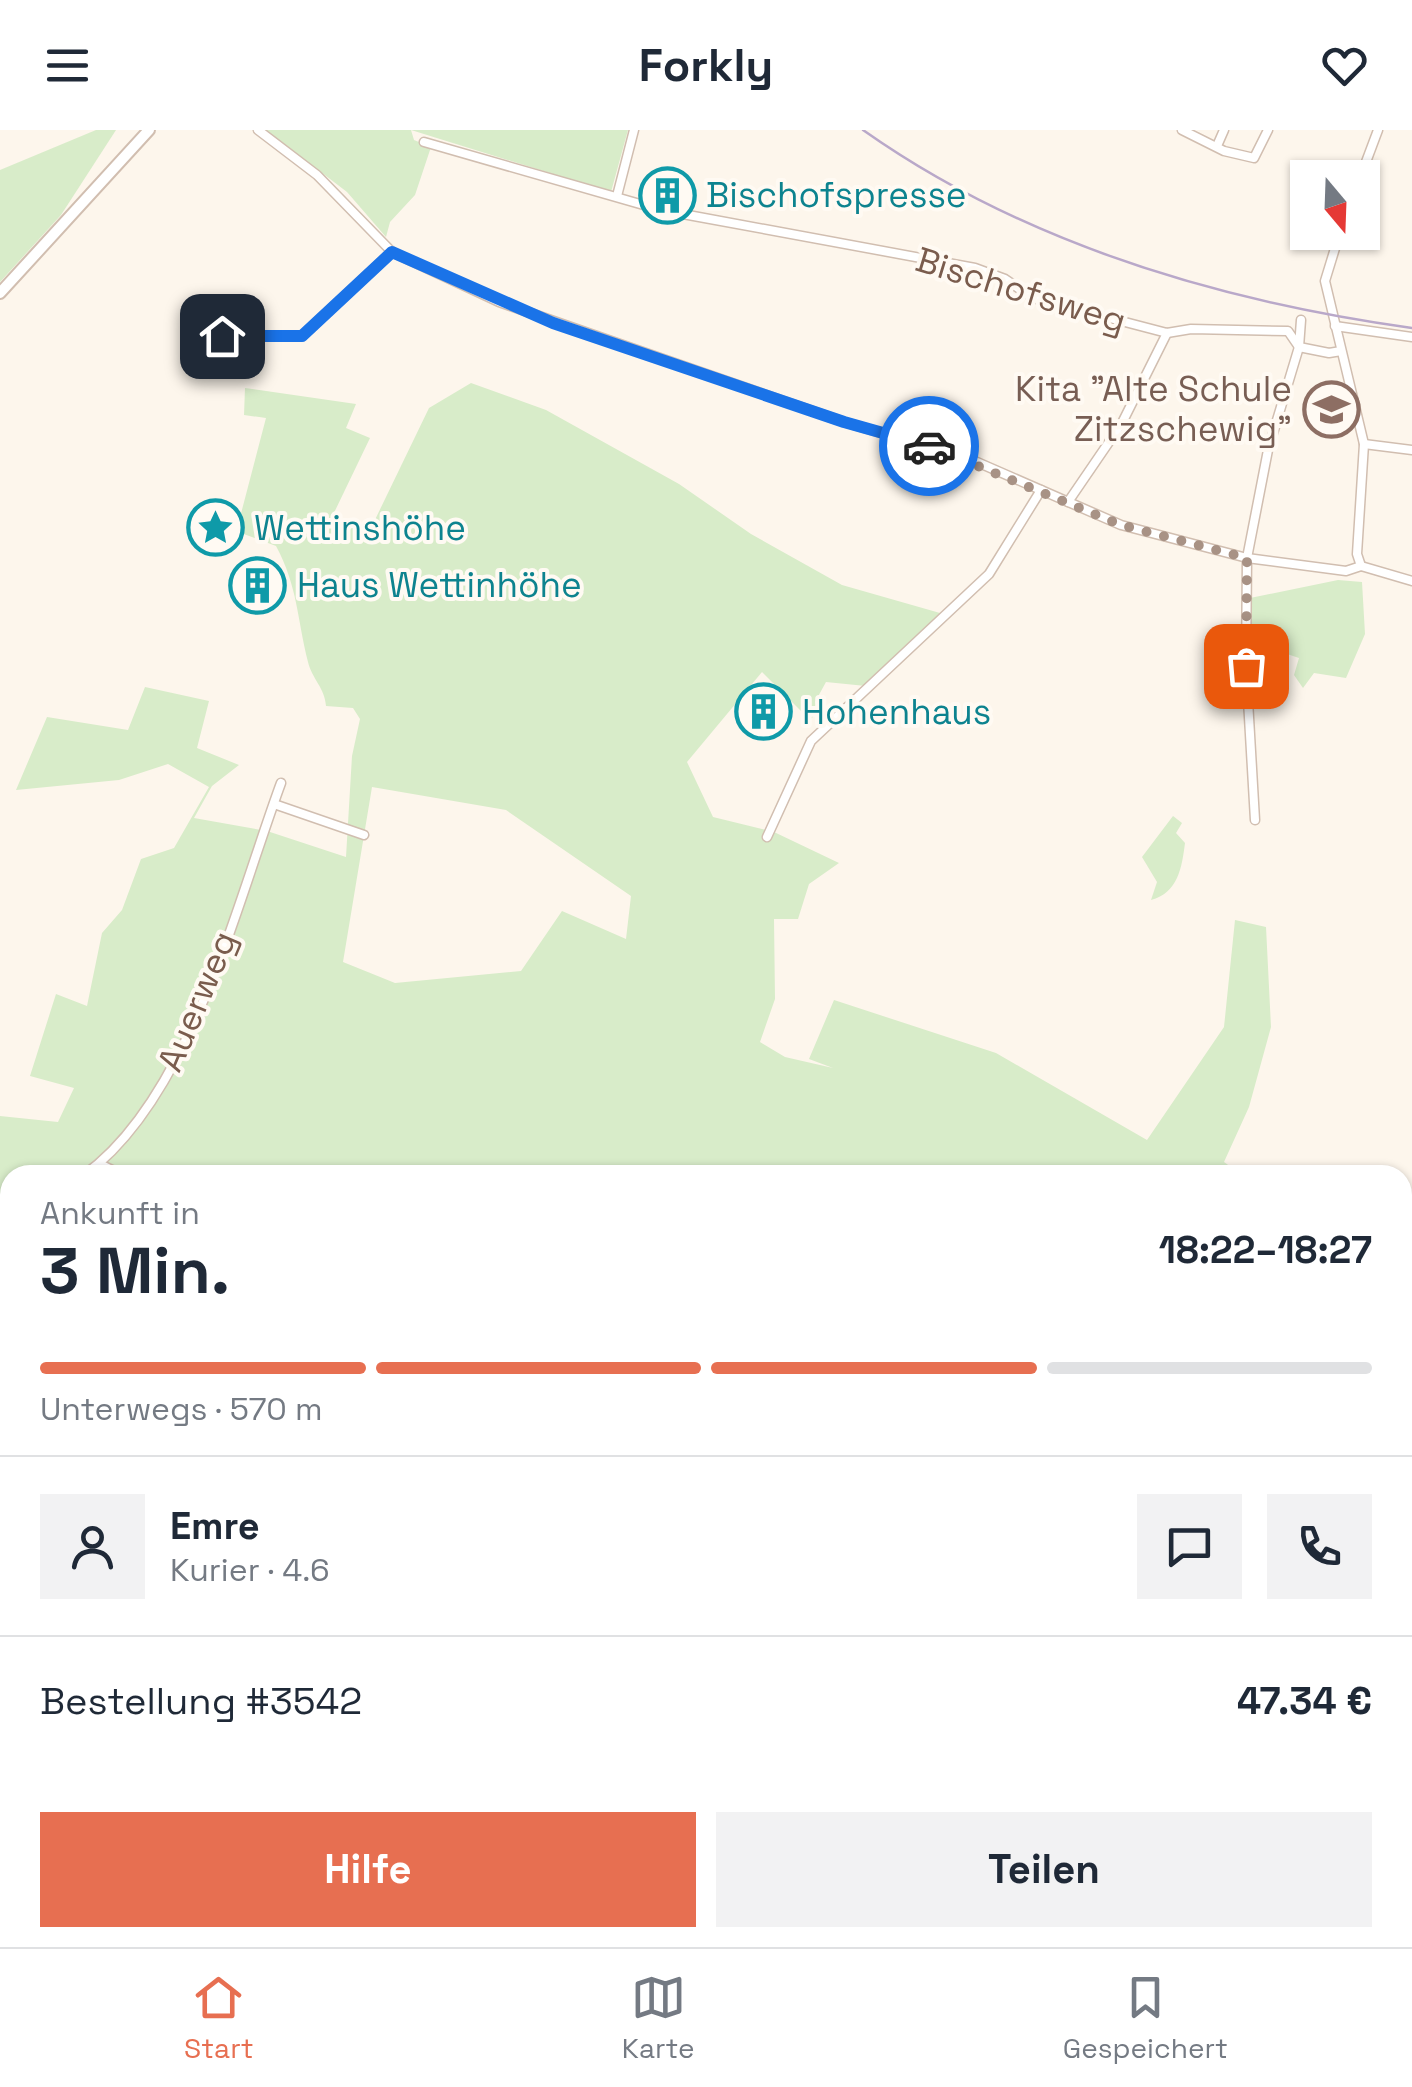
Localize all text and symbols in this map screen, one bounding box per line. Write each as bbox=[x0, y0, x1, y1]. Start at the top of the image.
text: Forkly bbox=[639, 37, 773, 94]
icon: menu bbox=[40, 38, 95, 93]
icon: heart bbox=[1317, 38, 1372, 93]
north arrow bbox=[1290, 160, 1380, 250]
map controls bbox=[1290, 160, 1380, 250]
building icon: Bischofspresse bbox=[637, 165, 697, 225]
place label: Bischofspresse bbox=[706, 173, 967, 217]
street label: Bischofsweg bbox=[910, 237, 1132, 343]
pin bbox=[180, 294, 265, 379]
icon: home bbox=[195, 309, 250, 364]
place label: Kita "Alte Schule Zitzschewig" bbox=[1015, 367, 1292, 451]
school or university icon: Kita "Alte Schule Zitzschewig" bbox=[1301, 379, 1361, 439]
courier bbox=[879, 396, 979, 496]
icon: car bbox=[902, 419, 957, 474]
place icon: Wettinshöhe bbox=[185, 498, 245, 558]
place label: Wettinshöhe bbox=[254, 506, 466, 550]
building icon: Haus Wettinhöhe bbox=[228, 555, 288, 615]
place label: Haus Wettinhöhe bbox=[297, 563, 582, 607]
pin bbox=[1204, 624, 1289, 709]
icon: bag bbox=[1219, 639, 1274, 694]
building icon: Hohenhaus bbox=[733, 682, 793, 742]
place label: Hohenhaus bbox=[802, 690, 991, 734]
street label: Auerweg bbox=[148, 924, 246, 1078]
text: Ankunft in bbox=[40, 1193, 200, 1233]
text: 18:22–18:27 bbox=[1159, 1226, 1372, 1274]
text: 3 Min. bbox=[40, 1229, 230, 1312]
text: Unterwegs · 570 m bbox=[40, 1389, 323, 1429]
button: person bbox=[40, 1494, 145, 1599]
button: chat bbox=[1137, 1494, 1242, 1599]
button: phone bbox=[1267, 1494, 1372, 1599]
text: Emre bbox=[170, 1502, 260, 1550]
text: Kurier · 4.6 bbox=[170, 1550, 330, 1590]
text: Bestellung #3542 bbox=[40, 1677, 362, 1725]
text: 47.34 € bbox=[1237, 1677, 1372, 1725]
button: Hilfe bbox=[40, 1812, 696, 1927]
button: Teilen bbox=[716, 1812, 1372, 1927]
tab: Start bbox=[184, 1970, 254, 2066]
tab: Karte bbox=[622, 1970, 695, 2066]
tab: Gespeichert bbox=[1063, 1970, 1228, 2066]

